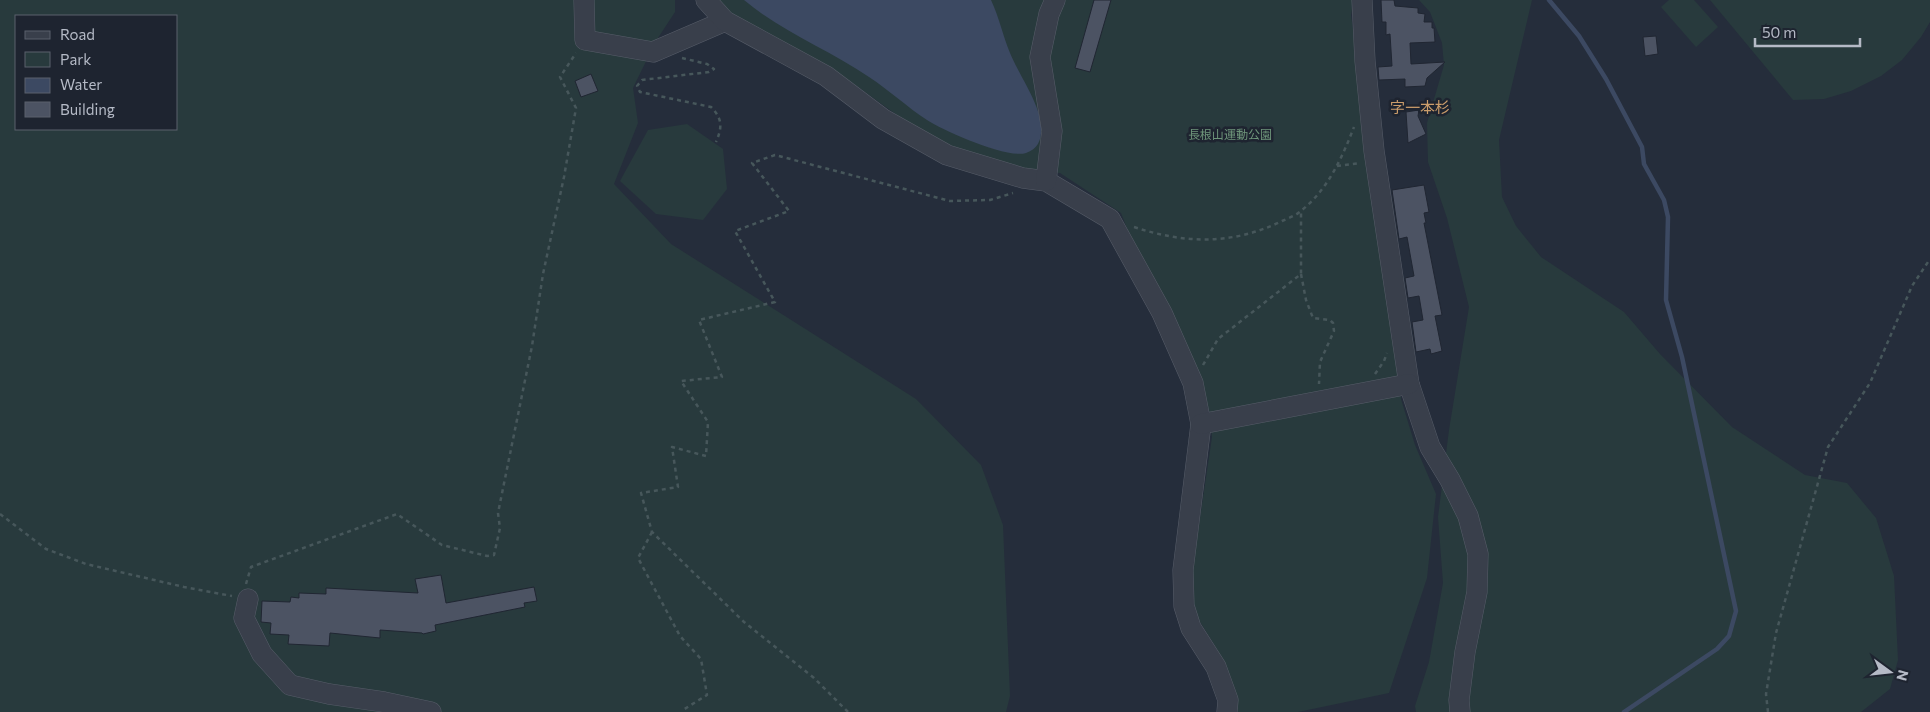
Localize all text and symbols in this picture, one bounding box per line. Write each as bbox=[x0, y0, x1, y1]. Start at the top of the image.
legend bbox=[15, 15, 178, 130]
scale bar bbox=[1755, 15, 1860, 47]
text: 50 m bbox=[1762, 23, 1796, 41]
text: Road bbox=[60, 25, 95, 43]
text: Park bbox=[60, 50, 91, 68]
text: Water bbox=[60, 75, 102, 93]
district label: 字一本杉 bbox=[1390, 98, 1450, 116]
text: Building bbox=[60, 100, 115, 118]
park label: 長根山運動公園 bbox=[1188, 127, 1272, 141]
north arrow bbox=[1865, 647, 1915, 697]
text: N bbox=[1893, 668, 1913, 683]

